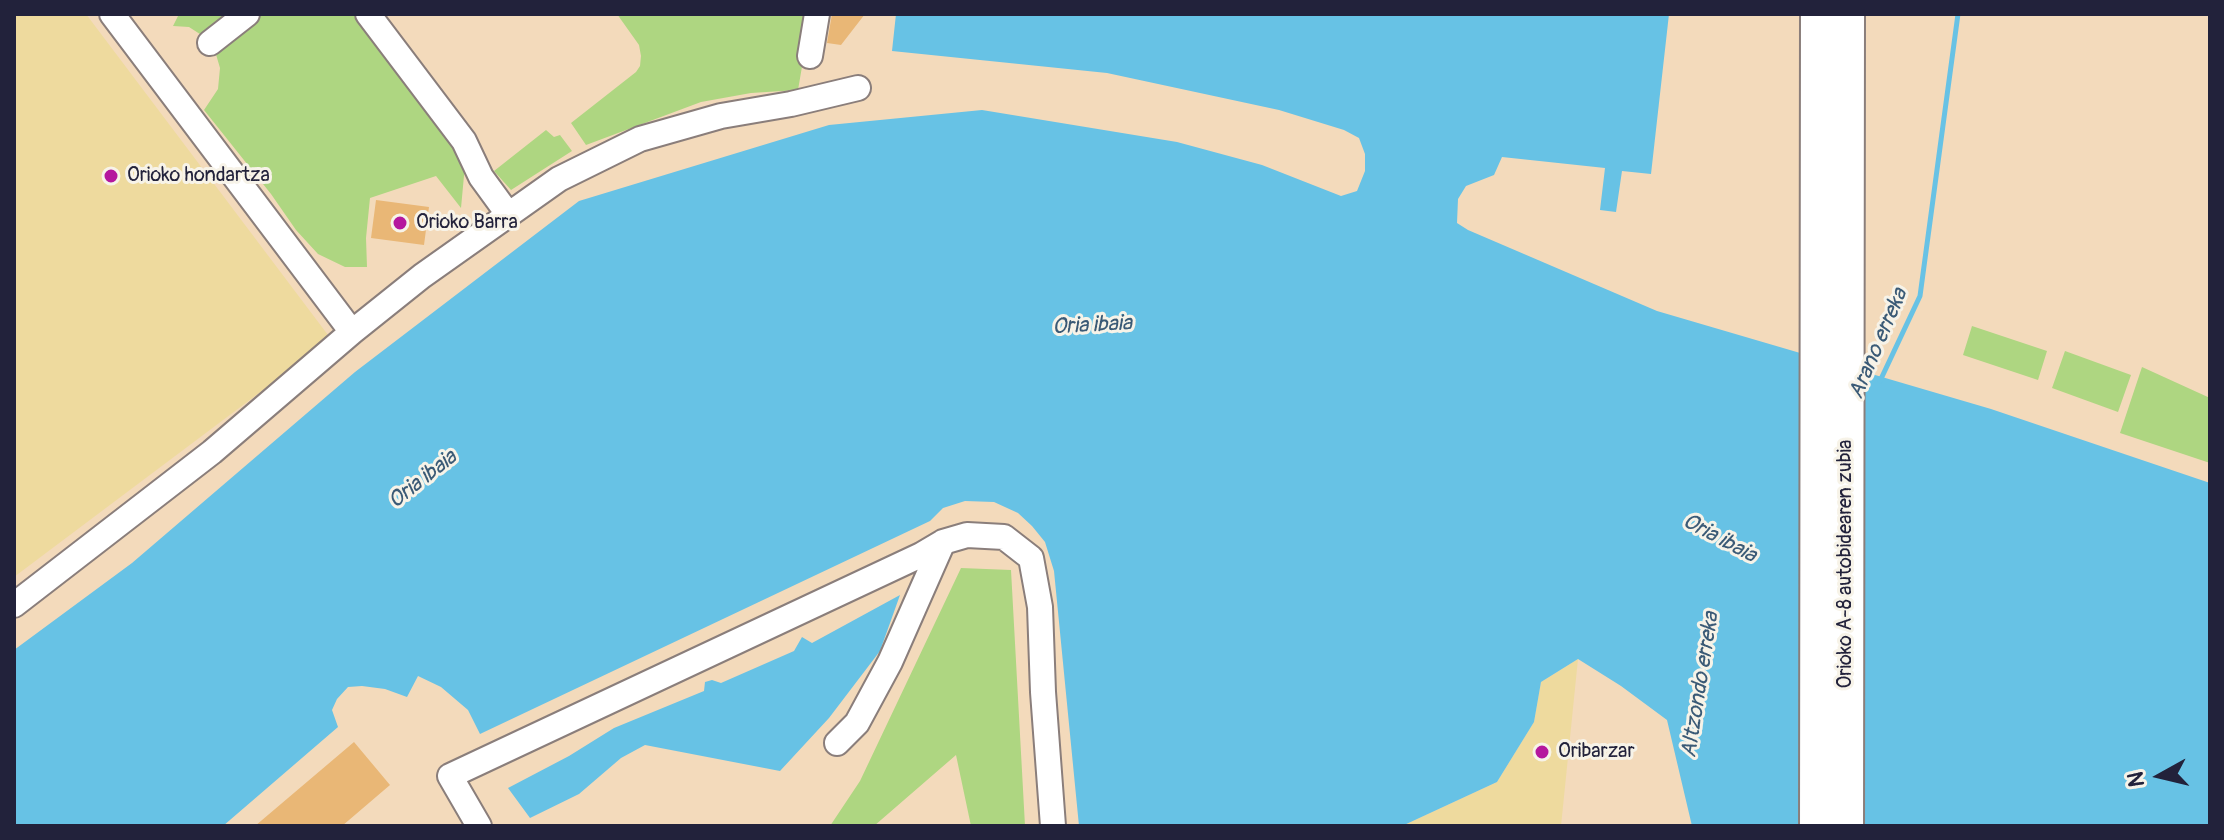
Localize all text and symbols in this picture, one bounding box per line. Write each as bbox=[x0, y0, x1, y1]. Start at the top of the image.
place label: Orioko hondartza bbox=[127, 164, 270, 188]
marker: Orioko hondartza bbox=[102, 167, 120, 185]
place label: Orioko Barra bbox=[416, 211, 518, 235]
marker: Orioko Barra bbox=[391, 214, 409, 232]
water label: Arano erreka bbox=[1844, 285, 1914, 403]
water label: Oria ibaia bbox=[1051, 311, 1133, 341]
street label: Orioko A-8 autobidearen zubia bbox=[1834, 440, 1858, 688]
water label: Oria ibaia bbox=[383, 445, 463, 515]
water label: Oria ibaia bbox=[1678, 509, 1760, 569]
water label: Altzondo erreka bbox=[1676, 610, 1726, 760]
north arrow bbox=[2120, 736, 2200, 816]
place label: Oribarzar bbox=[1558, 740, 1635, 764]
marker: Oribarzar bbox=[1533, 743, 1551, 761]
text: N bbox=[2121, 770, 2151, 789]

